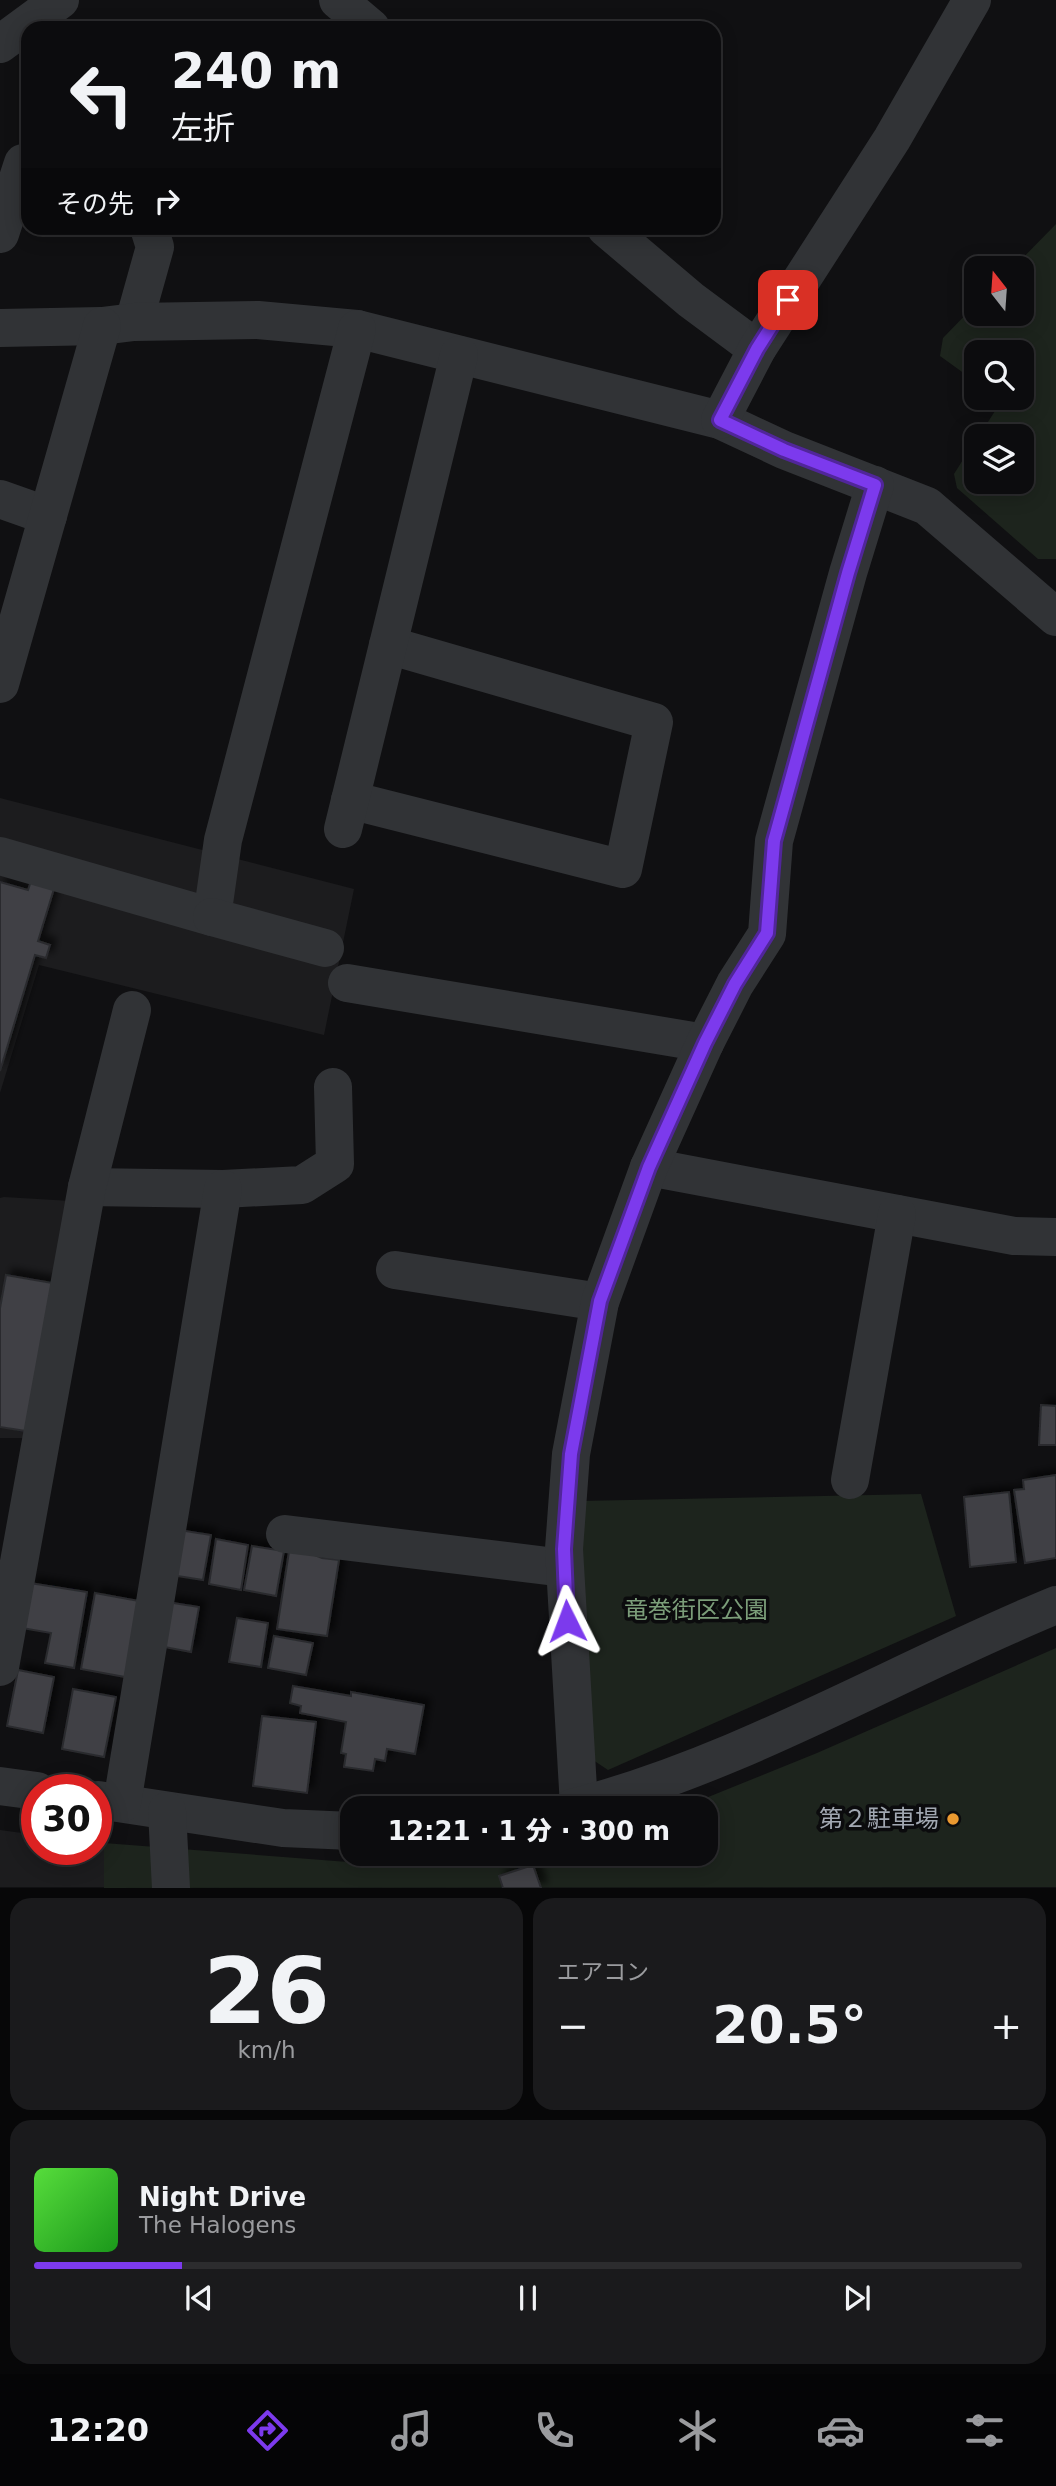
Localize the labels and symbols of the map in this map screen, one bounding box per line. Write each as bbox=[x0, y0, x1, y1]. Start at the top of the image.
north arrow bbox=[964, 256, 1034, 326]
pin bbox=[758, 270, 818, 330]
position arrow bbox=[530, 1584, 604, 1658]
park label: 竜巻街区公園 bbox=[624, 1596, 768, 1624]
speed limit sign: 30 bbox=[21, 1774, 112, 1865]
place label: 第２駐車場 bbox=[819, 1805, 939, 1833]
marker: 第２駐車場 bbox=[945, 1811, 961, 1827]

